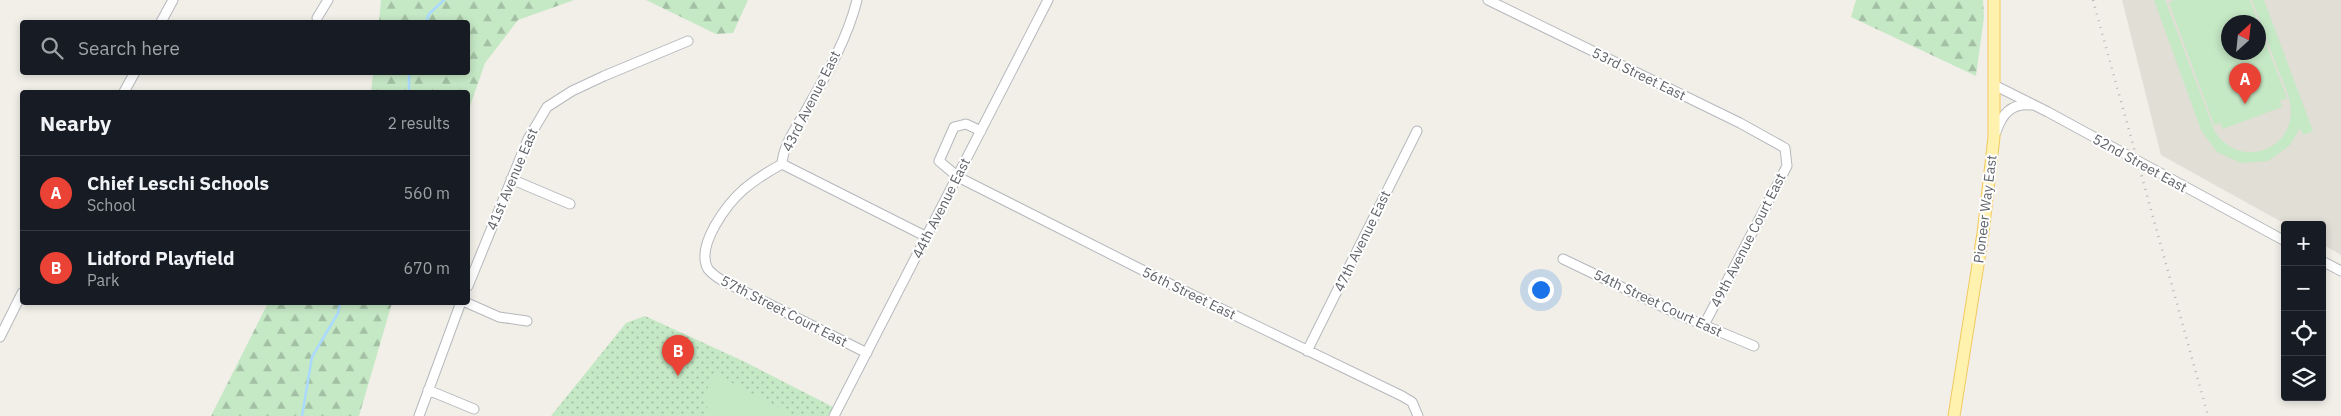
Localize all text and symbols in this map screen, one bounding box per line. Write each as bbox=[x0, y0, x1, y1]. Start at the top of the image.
north arrow bbox=[2221, 15, 2266, 60]
search box bbox=[20, 20, 470, 75]
icon: search bbox=[38, 34, 66, 62]
text: Search here bbox=[78, 36, 180, 60]
street label: 53rd Street East bbox=[1589, 43, 1689, 105]
street label: 43rd Avenue East bbox=[778, 48, 844, 154]
pin: A bbox=[2229, 63, 2261, 104]
text: Nearby bbox=[40, 109, 111, 137]
text: 2 results bbox=[387, 113, 450, 133]
street label: 41st Avenue East bbox=[482, 125, 542, 233]
street label: 52nd Street East bbox=[2090, 130, 2190, 196]
street label: Pioneer Way East bbox=[1969, 154, 2001, 264]
street label: 44th Avenue East bbox=[908, 155, 974, 261]
street label: 49th Avenue Court East bbox=[1706, 170, 1790, 310]
text: Chief Leschi Schools bbox=[87, 171, 269, 195]
text: A bbox=[51, 183, 61, 203]
text: 560 m bbox=[403, 183, 450, 203]
street label: 47th Avenue East bbox=[1330, 187, 1394, 295]
text: School bbox=[87, 195, 136, 215]
map controls bbox=[2281, 221, 2326, 401]
button: + bbox=[2281, 221, 2326, 266]
text: Lidford Playfield bbox=[87, 246, 235, 270]
text: B bbox=[51, 258, 61, 278]
text: 670 m bbox=[403, 258, 450, 278]
street label: 56th Street East bbox=[1139, 263, 1239, 323]
street label: 54th Street Court East bbox=[1591, 265, 1725, 341]
button: − bbox=[2281, 266, 2326, 311]
text: Park bbox=[87, 270, 119, 290]
street label: 57th Street Court East bbox=[718, 271, 850, 351]
your location bbox=[1528, 277, 1554, 303]
button: locate bbox=[2281, 311, 2326, 356]
pin: B bbox=[662, 335, 694, 376]
button: layers bbox=[2281, 356, 2326, 401]

